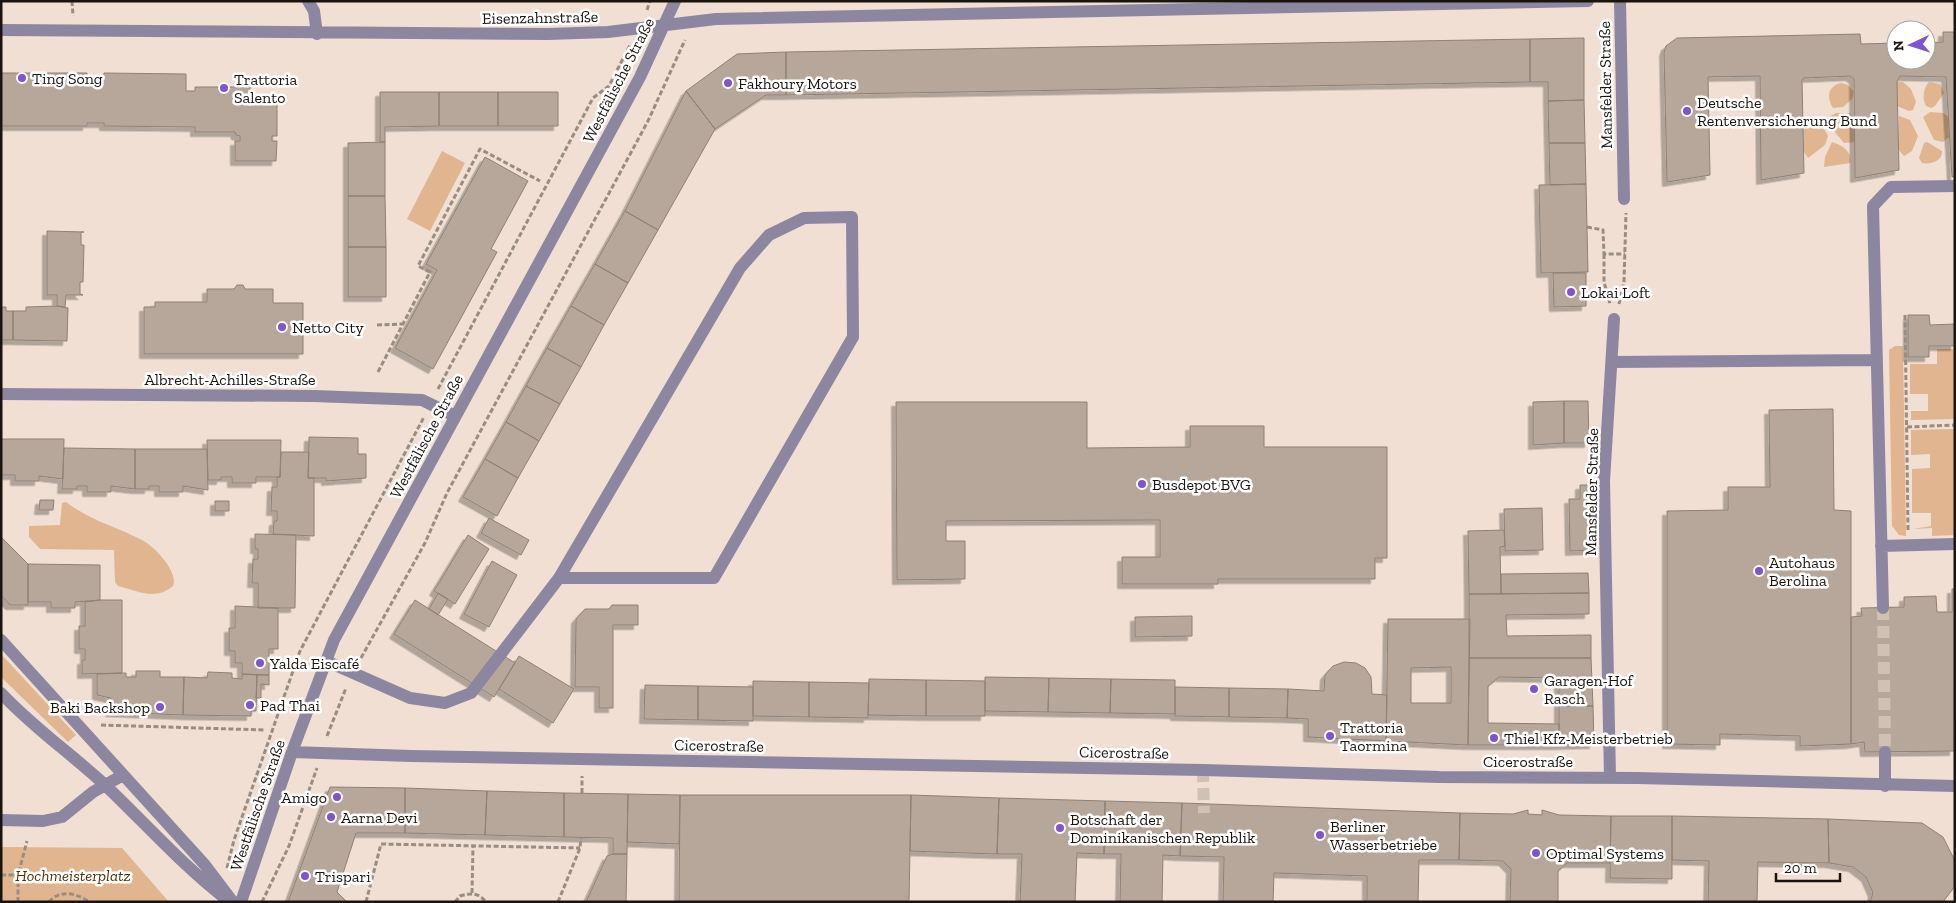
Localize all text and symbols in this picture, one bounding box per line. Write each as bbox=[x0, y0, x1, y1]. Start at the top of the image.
street label: Eisenzahnstraße bbox=[482, 7, 598, 28]
street label: Westfälische Straße bbox=[579, 15, 658, 146]
north arrow bbox=[1886, 20, 1936, 70]
street label: Mansfelder Straße bbox=[1595, 21, 1616, 149]
text: N bbox=[1890, 40, 1907, 52]
place label: Ting Song bbox=[32, 69, 103, 88]
place label: Trattoria Salento bbox=[234, 70, 297, 107]
marker: Ting Song bbox=[16, 72, 28, 84]
place label: Fakhoury Motors bbox=[738, 74, 857, 93]
marker: Fakhoury Motors bbox=[722, 77, 734, 89]
marker: Trattoria Salento bbox=[218, 82, 230, 94]
place label: Deutsche Rentenversicherung Bund bbox=[1697, 93, 1877, 130]
marker: Deutsche Rentenversicherung Bund bbox=[1681, 105, 1693, 117]
place label: Lokai Loft bbox=[1581, 283, 1650, 302]
marker: Lokai Loft bbox=[1565, 286, 1577, 298]
place label: Netto City bbox=[292, 318, 364, 337]
marker: Netto City bbox=[276, 321, 288, 333]
street label: Albrecht-Achilles-Straße bbox=[144, 370, 316, 389]
street label: Westfälische Straße bbox=[386, 371, 467, 501]
street label: Mansfelder Straße bbox=[1581, 428, 1602, 556]
place label: Busdepot BVG bbox=[1152, 475, 1251, 494]
marker: Busdepot BVG bbox=[1136, 478, 1148, 490]
place label: Autohaus Berolina bbox=[1769, 553, 1835, 590]
marker: Autohaus Berolina bbox=[1753, 565, 1765, 577]
place label: Yalda Eiscafé bbox=[269, 654, 359, 673]
marker: Yalda Eiscafé bbox=[254, 657, 266, 669]
place label: Garagen-Hof Rasch bbox=[1544, 671, 1635, 708]
marker: Garagen-Hof Rasch bbox=[1528, 683, 1540, 695]
place label: Pad Thai bbox=[260, 696, 321, 715]
place label: Baki Backshop bbox=[50, 698, 150, 717]
marker: Pad Thai bbox=[244, 699, 256, 711]
marker: Baki Backshop bbox=[154, 701, 166, 713]
place label: Trattoria Taormina bbox=[1340, 718, 1408, 755]
place label: Thiel Kfz-Meisterbetrieb bbox=[1504, 729, 1673, 748]
marker: Trattoria Taormina bbox=[1324, 730, 1336, 742]
marker: Thiel Kfz-Meisterbetrieb bbox=[1488, 732, 1500, 744]
street label: Cicerostraße bbox=[674, 735, 764, 756]
street label: Westfälische Straße bbox=[226, 737, 289, 873]
street label: Cicerostraße bbox=[1079, 742, 1169, 763]
street label: Cicerostraße bbox=[1483, 752, 1573, 771]
place label: Amigo bbox=[281, 788, 327, 807]
marker: Amigo bbox=[331, 791, 343, 803]
place label: Aarna Devi bbox=[341, 808, 418, 827]
place label: Botschaft der Dominikanischen Republik bbox=[1070, 810, 1256, 847]
marker: Aarna Devi bbox=[325, 811, 337, 823]
place label: Berliner Wasserbetriebe bbox=[1330, 817, 1437, 854]
marker: Botschaft der Dominikanischen Republik bbox=[1054, 822, 1066, 834]
marker: Berliner Wasserbetriebe bbox=[1314, 829, 1326, 841]
place label: Optimal Systems bbox=[1546, 844, 1664, 863]
marker: Optimal Systems bbox=[1530, 847, 1542, 859]
scale bar bbox=[1776, 850, 1840, 882]
text: 20 m bbox=[1784, 859, 1817, 877]
park label: Hochmeisterplatz bbox=[15, 866, 131, 885]
place label: Trispari bbox=[315, 867, 371, 886]
marker: Trispari bbox=[299, 870, 311, 882]

